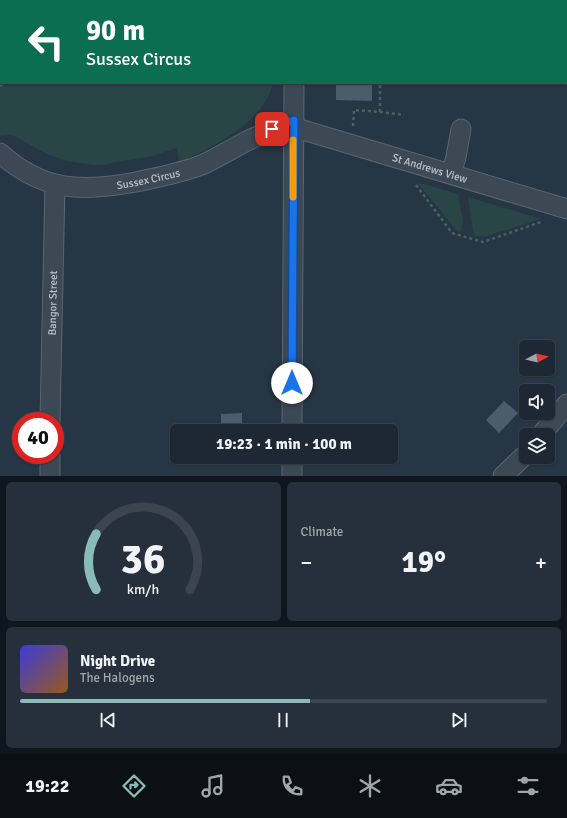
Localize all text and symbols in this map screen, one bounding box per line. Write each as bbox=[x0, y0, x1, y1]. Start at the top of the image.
text: 90 m bbox=[86, 14, 145, 48]
icon: left bbox=[20, 16, 72, 68]
text: Sussex Circus bbox=[86, 48, 191, 70]
pin bbox=[255, 112, 289, 146]
icon: arrive bbox=[261, 118, 283, 140]
street label: St Andrews View bbox=[391, 151, 469, 185]
street label: Sussex Circus bbox=[116, 166, 181, 192]
street label: Bangor Street bbox=[45, 270, 60, 336]
north arrow bbox=[519, 340, 555, 376]
map controls bbox=[519, 340, 555, 464]
position arrow bbox=[271, 362, 313, 404]
button: sound bbox=[519, 384, 555, 420]
speed limit sign: 40 bbox=[12, 412, 64, 464]
button: layers bbox=[519, 428, 555, 464]
text: 19:23 · 1 min · 100 m bbox=[216, 435, 352, 453]
text: Climate bbox=[301, 524, 343, 540]
text: 36 bbox=[121, 533, 166, 584]
text: 19° bbox=[402, 544, 446, 581]
text: − bbox=[301, 549, 312, 576]
text: + bbox=[535, 549, 547, 576]
text: km/h bbox=[127, 580, 159, 597]
text: Night Drive bbox=[80, 652, 155, 670]
text: The Halogens bbox=[80, 670, 155, 686]
icon: previous bbox=[97, 709, 119, 731]
icon: pause bbox=[272, 709, 294, 731]
icon: next bbox=[448, 709, 470, 731]
icon: directions bbox=[120, 772, 148, 800]
icon: music bbox=[199, 772, 227, 800]
icon: phone bbox=[278, 772, 306, 800]
icon: climate bbox=[356, 772, 384, 800]
icon: car bbox=[435, 772, 463, 800]
icon: filters bbox=[514, 772, 542, 800]
text: 19:22 bbox=[25, 775, 70, 797]

